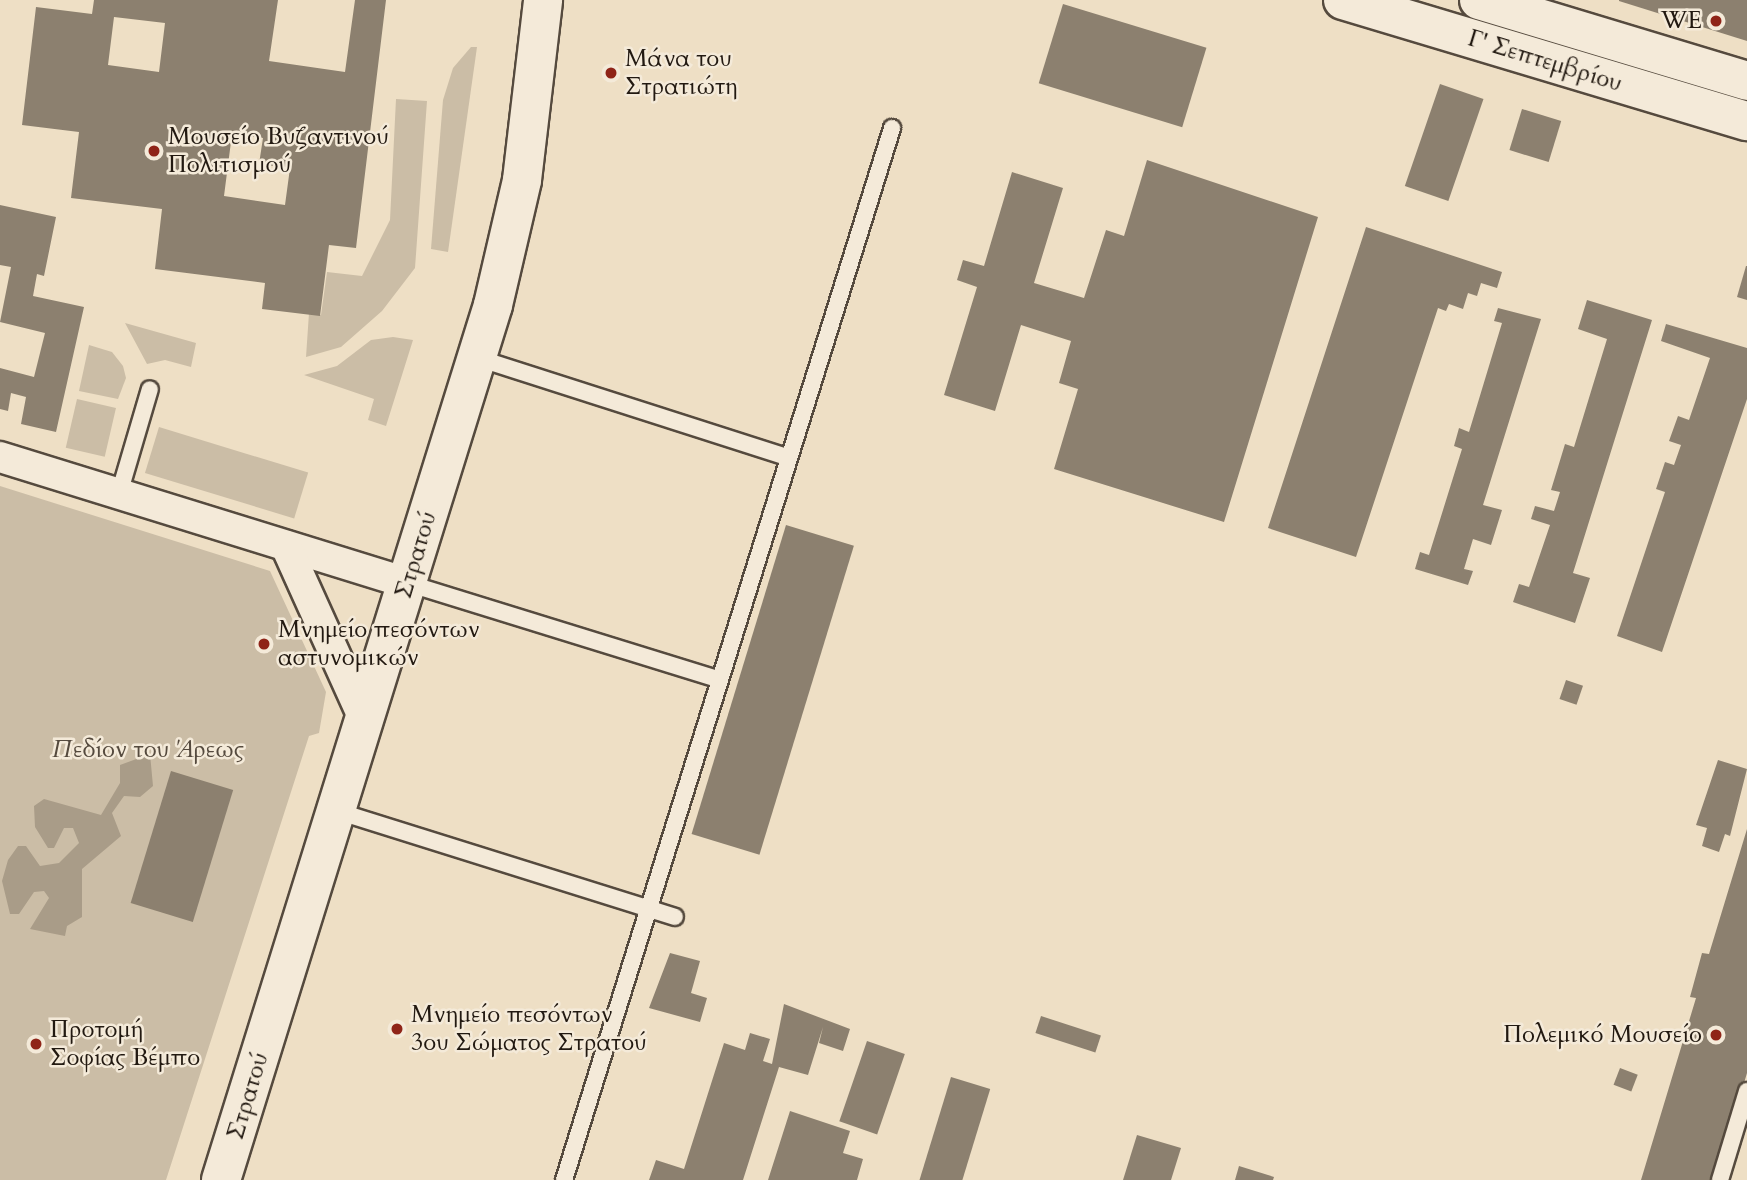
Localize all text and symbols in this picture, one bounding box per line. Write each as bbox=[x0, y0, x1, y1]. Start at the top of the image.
place label: WE bbox=[1661, 7, 1702, 35]
marker: WE bbox=[1708, 13, 1724, 29]
street label: Γ' Σεπτεμβρίου bbox=[1464, 24, 1626, 98]
place label: Μάνα του Στρατιώτη bbox=[625, 45, 738, 101]
marker: Μάνα του Στρατιώτη bbox=[603, 65, 619, 81]
place label: Μουσείο Βυζαντινού Πολιτισμού bbox=[168, 123, 389, 179]
marker: Μουσείο Βυζαντινού Πολιτισμού bbox=[146, 143, 162, 159]
street label: Στρατού bbox=[389, 508, 443, 602]
place label: Μνημείο πεσόντων αστυνομικών bbox=[278, 616, 480, 672]
marker: Μνημείο πεσόντων αστυνομικών bbox=[256, 636, 272, 652]
park label: Πεδίον του Άρεως bbox=[52, 736, 244, 764]
place label: Μνημείο πεσόντων 3ου Σώματος Στρατού bbox=[411, 1001, 647, 1057]
place label: Προτομή Σοφίας Βέμπο bbox=[50, 1016, 200, 1072]
marker: Μνημείο πεσόντων 3ου Σώματος Στρατού bbox=[389, 1021, 405, 1037]
place label: Πολεμικό Μουσείο bbox=[1503, 1021, 1702, 1049]
marker: Πολεμικό Μουσείο bbox=[1708, 1027, 1724, 1043]
marker: Προτομή Σοφίας Βέμπο bbox=[28, 1036, 44, 1052]
street label: Στρατού bbox=[221, 1049, 275, 1143]

